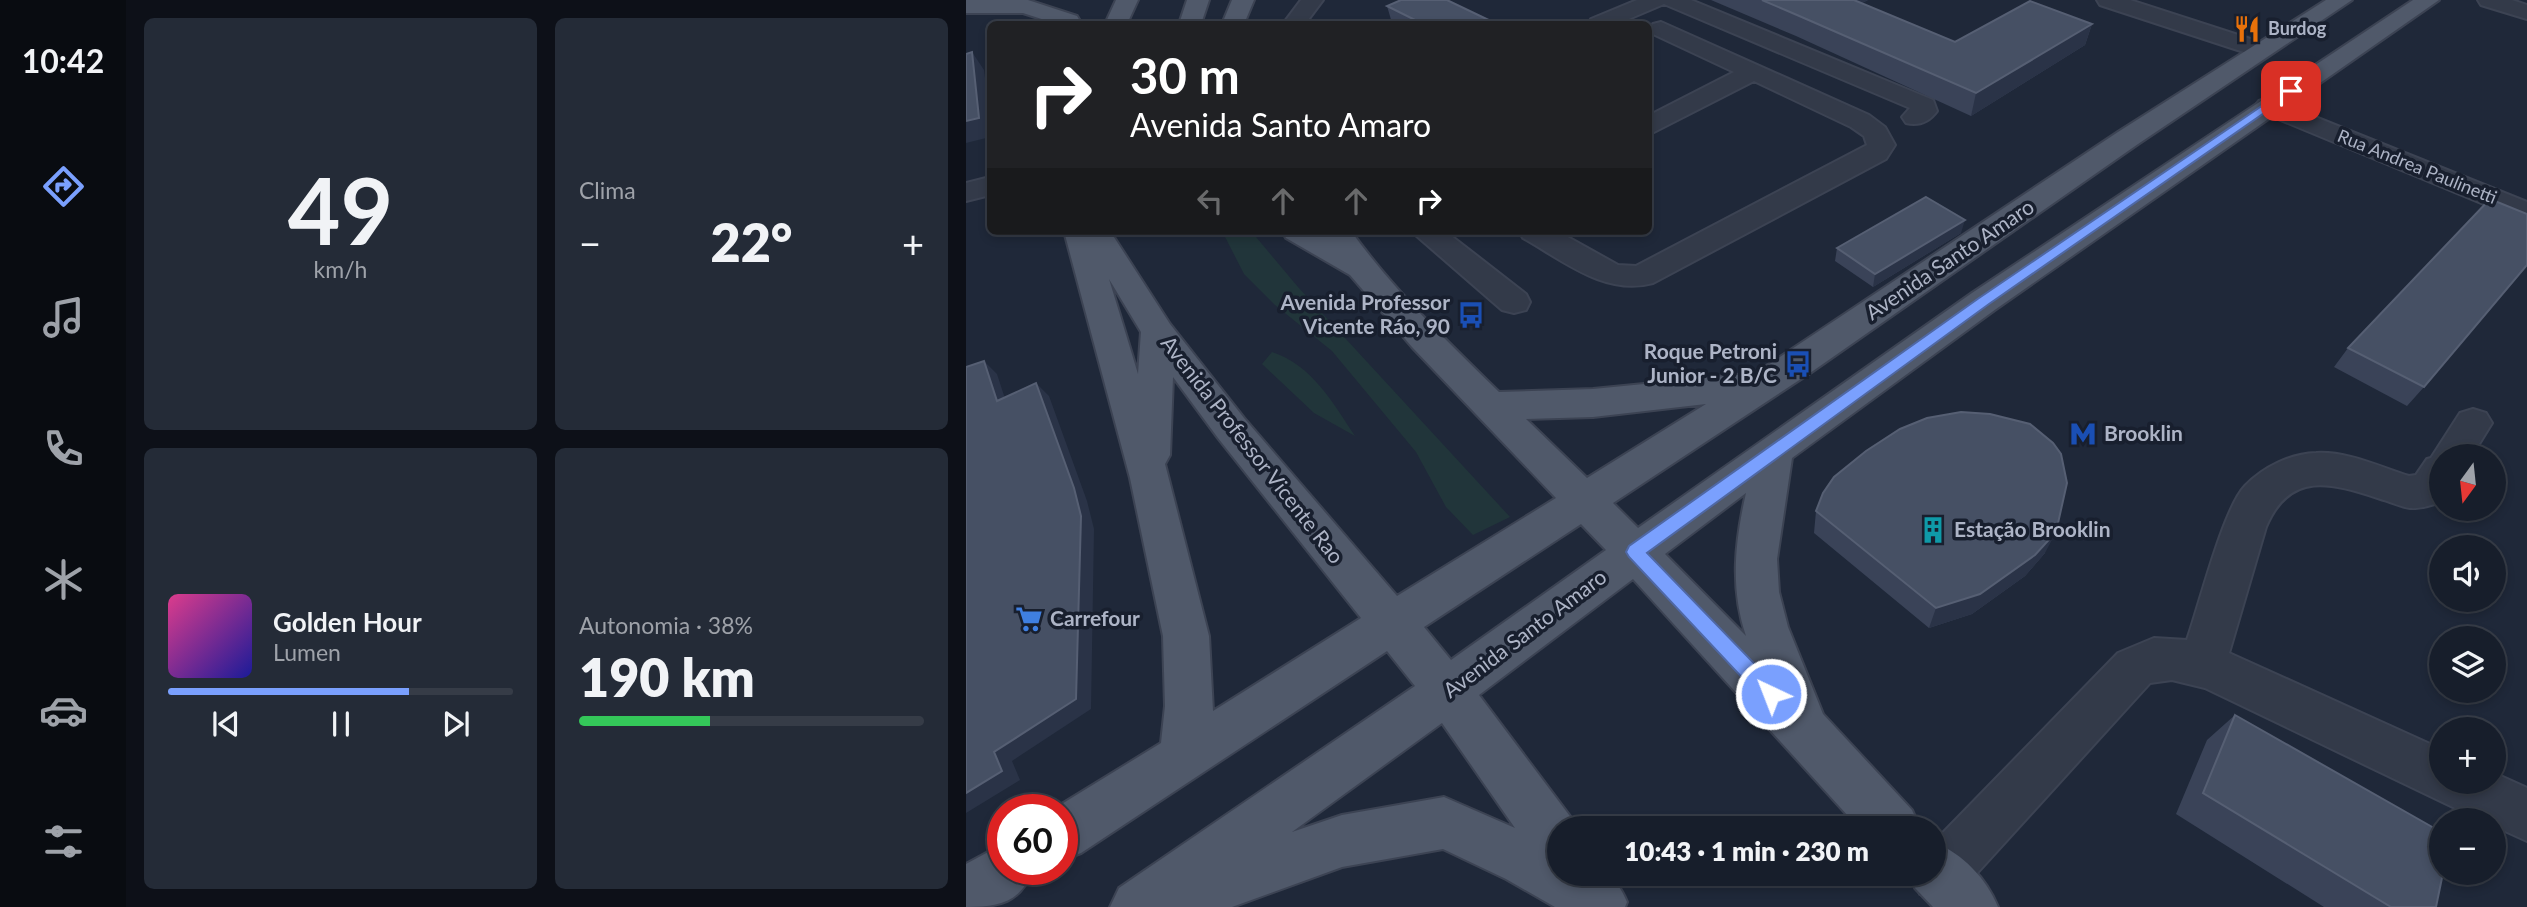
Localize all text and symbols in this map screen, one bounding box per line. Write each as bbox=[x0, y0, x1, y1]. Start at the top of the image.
restaurant icon: Burdog bbox=[2232, 14, 2262, 44]
place label: Burdog bbox=[2268, 17, 2327, 39]
text: 10:42 bbox=[22, 41, 104, 80]
text: 30 m bbox=[1130, 46, 1240, 104]
icon: right bbox=[1015, 49, 1106, 140]
pin bbox=[2261, 61, 2321, 121]
icon: arrive bbox=[2272, 72, 2310, 110]
text: Avenida Santo Amaro bbox=[1130, 105, 1431, 144]
street label: Rua Andrea Paulinetti bbox=[2335, 124, 2500, 208]
text: 49 bbox=[288, 155, 393, 264]
icon: directions bbox=[39, 162, 88, 211]
text: Clima bbox=[579, 176, 636, 204]
icon: left bbox=[1191, 182, 1229, 220]
icon: ahead bbox=[1264, 182, 1302, 220]
icon: ahead bbox=[1337, 182, 1375, 220]
icon: right bbox=[1410, 182, 1448, 220]
street label: Avenida Santo Amaro bbox=[1860, 193, 2038, 324]
text: 22° bbox=[711, 211, 792, 273]
text: − bbox=[579, 220, 601, 266]
text: + bbox=[902, 220, 924, 266]
text: km/h bbox=[314, 255, 367, 283]
place label: Avenida Professor Vicente Ráo, 90 bbox=[1279, 289, 1450, 338]
icon: music bbox=[39, 293, 88, 342]
bus stop icon: Avenida Professor Vicente Ráo, 90 bbox=[1456, 300, 1486, 330]
street label: Avenida Professor Vicente Rao bbox=[1157, 330, 1350, 568]
place label: Roque Petroni Junior - 2 B/C bbox=[1644, 338, 1777, 387]
bus stop icon: Roque Petroni Junior - 2 B/C bbox=[1783, 349, 1813, 379]
metro station icon: Brooklin bbox=[2068, 419, 2098, 449]
place label: Brooklin bbox=[2104, 420, 2183, 445]
icon: phone bbox=[39, 424, 88, 473]
north arrow bbox=[2429, 444, 2506, 522]
map controls bbox=[2429, 444, 2506, 885]
building icon: Estação Brooklin bbox=[1918, 515, 1948, 545]
place label: Estação Brooklin bbox=[1954, 516, 2111, 541]
button: sound bbox=[2429, 535, 2506, 612]
icon: climate bbox=[39, 555, 88, 604]
street label: Avenida Santo Amaro bbox=[1438, 563, 1611, 702]
supermarket icon: Carrefour bbox=[1014, 604, 1044, 634]
place label: Carrefour bbox=[1050, 605, 1140, 630]
text: Golden Hour bbox=[273, 606, 422, 638]
text: Autonomia · 38% bbox=[579, 611, 753, 639]
button: layers bbox=[2429, 626, 2506, 703]
text: Lumen bbox=[273, 638, 341, 666]
text: 190 km bbox=[579, 646, 755, 708]
position arrow bbox=[1734, 657, 1808, 731]
icon: car bbox=[39, 686, 88, 735]
icon: previous bbox=[207, 705, 245, 743]
icon: pause bbox=[322, 705, 360, 743]
icon: next bbox=[437, 705, 475, 743]
button: + bbox=[2429, 717, 2506, 794]
speed limit sign: 60 bbox=[987, 794, 1078, 885]
button: − bbox=[2429, 808, 2506, 885]
icon: filters bbox=[39, 817, 88, 866]
text: 10:43 · 1 min · 230 m bbox=[1624, 835, 1869, 867]

